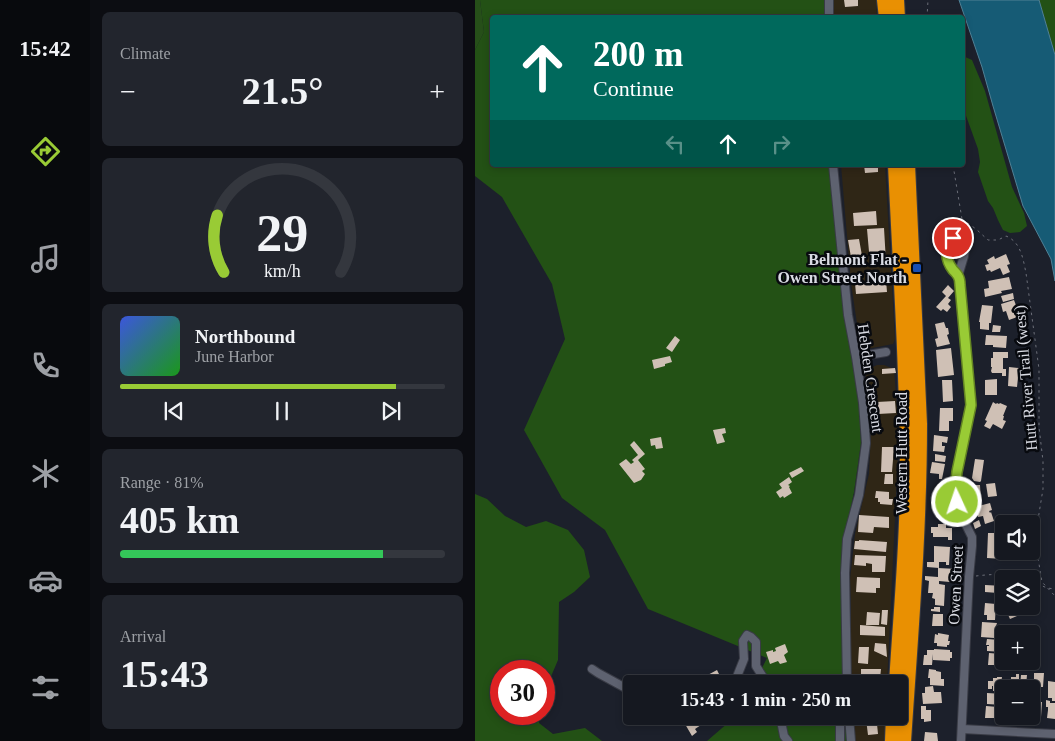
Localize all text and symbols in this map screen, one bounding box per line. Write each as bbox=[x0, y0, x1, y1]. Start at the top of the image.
icon: ahead bbox=[510, 35, 575, 100]
text: 200 m bbox=[593, 35, 683, 74]
text: 15:42 bbox=[19, 36, 71, 61]
text: Climate bbox=[120, 45, 171, 62]
text: 21.5° bbox=[242, 70, 323, 112]
text: − bbox=[120, 76, 136, 107]
text: + bbox=[429, 76, 445, 107]
text: Continue bbox=[593, 76, 674, 101]
icon: left bbox=[661, 130, 689, 158]
icon: ahead bbox=[714, 130, 742, 158]
icon: right bbox=[767, 130, 795, 158]
icon: directions bbox=[28, 134, 63, 169]
text: 29 bbox=[257, 205, 309, 262]
pin bbox=[932, 217, 974, 259]
icon: arrive bbox=[939, 224, 967, 252]
icon: music bbox=[28, 241, 63, 276]
place label: Belmont Flat - Owen Street North bbox=[778, 251, 907, 286]
text: km/h bbox=[264, 261, 301, 281]
marker: Belmont Flat - Owen Street North bbox=[911, 262, 923, 274]
street label: Hutt River Trail (west) bbox=[1011, 304, 1041, 452]
street label: Hebden Crescent bbox=[854, 323, 887, 434]
text: Northbound bbox=[195, 326, 295, 347]
icon: phone bbox=[28, 348, 63, 383]
text: June Harbor bbox=[195, 348, 274, 365]
street label: Western Hutt Road bbox=[893, 392, 910, 514]
icon: previous bbox=[160, 397, 188, 425]
icon: pause bbox=[268, 397, 296, 425]
icon: next bbox=[377, 397, 405, 425]
icon: climate bbox=[28, 456, 63, 491]
text: Range · 81% bbox=[120, 474, 204, 491]
position arrow bbox=[930, 475, 982, 527]
text: 405 km bbox=[120, 499, 239, 541]
map controls bbox=[995, 515, 1040, 725]
button: sound bbox=[995, 515, 1040, 560]
street label: Owen Street bbox=[945, 544, 966, 625]
icon: car bbox=[28, 563, 63, 598]
button: layers bbox=[995, 570, 1040, 615]
button: + bbox=[995, 625, 1040, 670]
text: Arrival bbox=[120, 628, 166, 645]
text: 15:43 bbox=[120, 653, 209, 695]
speed limit sign: 30 bbox=[490, 660, 555, 725]
icon: filters bbox=[28, 670, 63, 705]
button: − bbox=[995, 680, 1040, 725]
text: 15:43 · 1 min · 250 m bbox=[680, 689, 851, 710]

